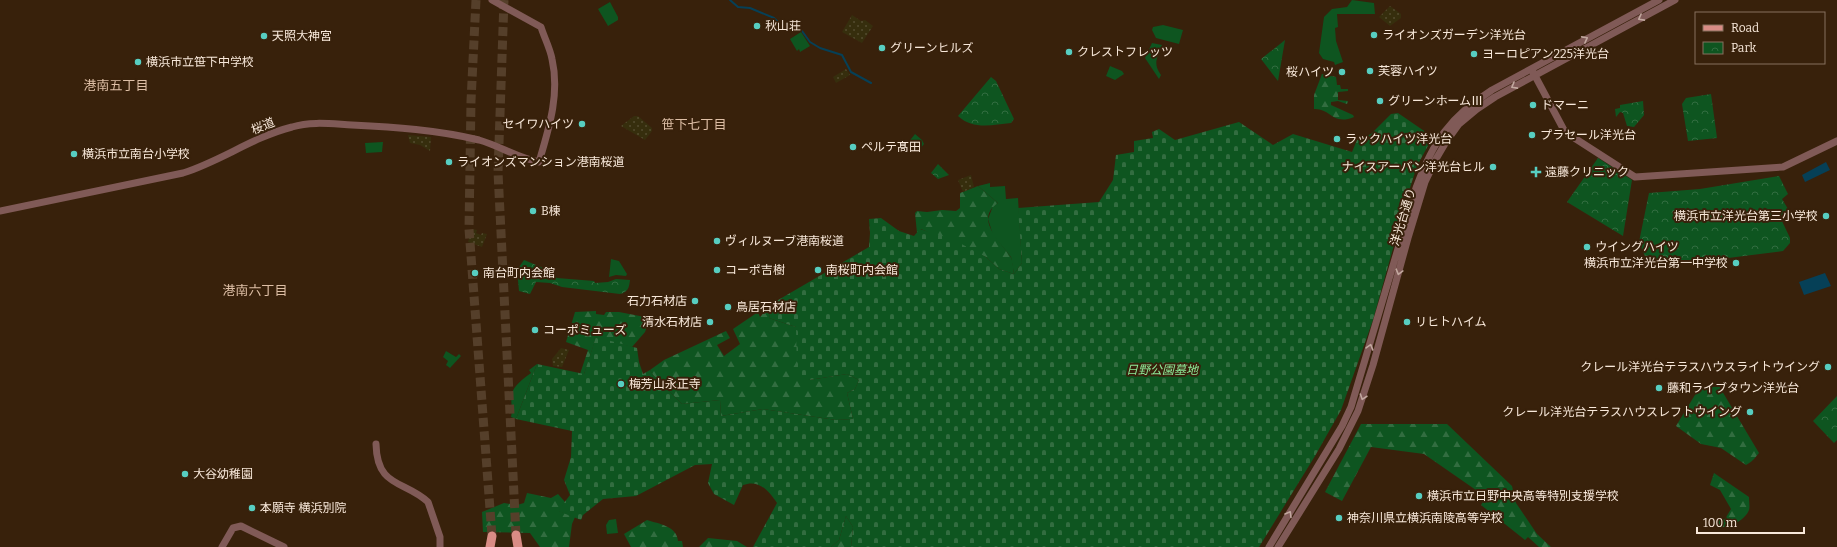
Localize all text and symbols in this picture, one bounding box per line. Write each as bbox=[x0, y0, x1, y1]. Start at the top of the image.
legend bbox=[1695, 12, 1825, 64]
one-way arrow bbox=[1638, 14, 1645, 21]
place label: 秋山荘 bbox=[765, 19, 801, 33]
marker: 秋山荘 bbox=[752, 21, 762, 31]
text: Road bbox=[1731, 21, 1759, 35]
place label: ライオンズガーデン洋光台 bbox=[1382, 28, 1526, 42]
place label: 天照大神宮 bbox=[272, 29, 332, 43]
marker: ライオンズガーデン洋光台 bbox=[1369, 30, 1379, 40]
marker: 天照大神宮 bbox=[259, 31, 269, 41]
one-way arrow bbox=[1581, 37, 1588, 44]
place label: グリーンヒルズ bbox=[890, 41, 973, 55]
text: Park bbox=[1731, 41, 1757, 55]
marker: グリーンヒルズ bbox=[877, 43, 887, 53]
place label: クレストフレッツ bbox=[1077, 45, 1173, 59]
marker: クレストフレッツ bbox=[1064, 47, 1074, 57]
place label: ヨーロピアン225洋光台 bbox=[1482, 47, 1609, 61]
marker: ヨーロピアン225洋光台 bbox=[1469, 49, 1479, 59]
place label: 横浜市立笹下中学校 bbox=[146, 55, 254, 69]
marker: 横浜市立笹下中学校 bbox=[133, 57, 143, 67]
place label: 芙蓉ハイツ bbox=[1378, 64, 1438, 78]
place label: 桜ハイツ bbox=[1286, 65, 1334, 79]
marker: 芙蓉ハイツ bbox=[1365, 66, 1375, 76]
marker: 桜ハイツ bbox=[1337, 67, 1347, 77]
district label: 港南五丁目 bbox=[83, 78, 149, 93]
one-way arrow bbox=[1511, 82, 1518, 89]
place label: グリーンホームⅢ bbox=[1388, 94, 1483, 108]
marker: グリーンホームⅢ bbox=[1375, 96, 1385, 106]
place label: ドマーニ bbox=[1541, 98, 1589, 112]
marker: ドマーニ bbox=[1528, 100, 1538, 110]
street label: 桜道 bbox=[249, 115, 277, 137]
place label: セイワハイツ bbox=[502, 117, 574, 131]
district label: 笹下七丁目 bbox=[661, 117, 727, 132]
marker: セイワハイツ bbox=[577, 119, 587, 129]
place label: プラセール洋光台 bbox=[1540, 128, 1636, 142]
marker: プラセール洋光台 bbox=[1527, 130, 1537, 140]
place label: ラックハイツ洋光台 bbox=[1345, 132, 1452, 146]
marker: ラックハイツ洋光台 bbox=[1332, 134, 1342, 144]
place label: ペルテ髙田 bbox=[861, 140, 921, 154]
marker: ペルテ髙田 bbox=[848, 142, 858, 152]
place label: 横浜市立南台小学校 bbox=[82, 147, 190, 161]
marker: 横浜市立南台小学校 bbox=[69, 149, 79, 159]
place label: ライオンズマンション港南桜道 bbox=[457, 155, 625, 169]
marker: ライオンズマンション港南桜道 bbox=[444, 157, 454, 167]
place label: ナイスアーバン洋光台ヒル bbox=[1342, 160, 1485, 174]
marker: ナイスアーバン洋光台ヒル bbox=[1488, 162, 1498, 172]
place label: 遠藤クリニック bbox=[1545, 165, 1629, 179]
marker: 遠藤クリニック bbox=[1530, 166, 1542, 178]
street label: 洋光台通り bbox=[1388, 186, 1418, 248]
place label: B棟 bbox=[541, 204, 561, 218]
marker: B棟 bbox=[528, 206, 538, 216]
place label: 横浜市立洋光台第三小学校 bbox=[1674, 209, 1818, 223]
marker: 横浜市立洋光台第三小学校 bbox=[1821, 211, 1831, 221]
place label: ヴィルヌーブ港南桜道 bbox=[725, 234, 844, 248]
marker: ヴィルヌーブ港南桜道 bbox=[712, 236, 722, 246]
place label: ウイングハイツ bbox=[1595, 240, 1679, 254]
marker: ウイングハイツ bbox=[1582, 242, 1592, 252]
place label: 横浜市立洋光台第一中学校 bbox=[1584, 256, 1728, 270]
marker: 横浜市立洋光台第一中学校 bbox=[1731, 258, 1741, 268]
place label: コーポ吉樹 bbox=[725, 263, 785, 277]
place label: 南桜町内会館 bbox=[826, 263, 898, 277]
marker: コーポ吉樹 bbox=[712, 265, 722, 275]
marker: 南桜町内会館 bbox=[813, 265, 823, 275]
place label: 南台町内会館 bbox=[483, 266, 555, 280]
marker: 南台町内会館 bbox=[470, 268, 480, 278]
one-way arrow bbox=[1395, 269, 1403, 275]
district label: 港南六丁目 bbox=[222, 283, 288, 298]
place label: 石力石材店 bbox=[627, 294, 687, 308]
marker: 石力石材店 bbox=[690, 296, 700, 306]
place label: 鳥居石材店 bbox=[736, 300, 796, 314]
marker: 鳥居石材店 bbox=[723, 302, 733, 312]
place label: 清水石材店 bbox=[642, 315, 702, 329]
place label: リヒトハイム bbox=[1415, 315, 1487, 329]
marker: 清水石材店 bbox=[705, 317, 715, 327]
marker: リヒトハイム bbox=[1402, 317, 1412, 327]
place label: コーポミューズ bbox=[543, 323, 626, 337]
marker: コーポミューズ bbox=[530, 325, 540, 335]
one-way arrow bbox=[1365, 344, 1374, 351]
place label: クレール洋光台テラスハウスライトウイング bbox=[1580, 360, 1820, 374]
marker: クレール洋光台テラスハウスライトウイング bbox=[1823, 362, 1833, 372]
park label: 日野公園墓地 bbox=[1126, 363, 1200, 377]
place label: 梅芳山永正寺 bbox=[629, 377, 701, 391]
marker: 梅芳山永正寺 bbox=[616, 379, 626, 389]
place label: 藤和ライブタウン洋光台 bbox=[1667, 381, 1799, 395]
marker: 藤和ライブタウン洋光台 bbox=[1654, 383, 1664, 393]
one-way arrow bbox=[1359, 393, 1368, 400]
place label: クレール洋光台テラスハウスレフトウイング bbox=[1502, 405, 1742, 419]
marker: クレール洋光台テラスハウスレフトウイング bbox=[1745, 407, 1755, 417]
place label: 大谷幼稚園 bbox=[193, 467, 253, 481]
marker: 大谷幼稚園 bbox=[180, 469, 190, 479]
place label: 横浜市立日野中央高等特別支援学校 bbox=[1427, 489, 1619, 503]
marker: 横浜市立日野中央高等特別支援学校 bbox=[1414, 491, 1424, 501]
place label: 本願寺 横浜別院 bbox=[260, 501, 346, 515]
marker: 本願寺 横浜別院 bbox=[247, 503, 257, 513]
scale bar bbox=[1697, 509, 1804, 535]
one-way arrow bbox=[1284, 511, 1292, 518]
place label: 神奈川県立横浜南陵高等学校 bbox=[1347, 511, 1503, 525]
marker: 神奈川県立横浜南陵高等学校 bbox=[1334, 513, 1344, 523]
text: 100 m bbox=[1703, 516, 1738, 530]

